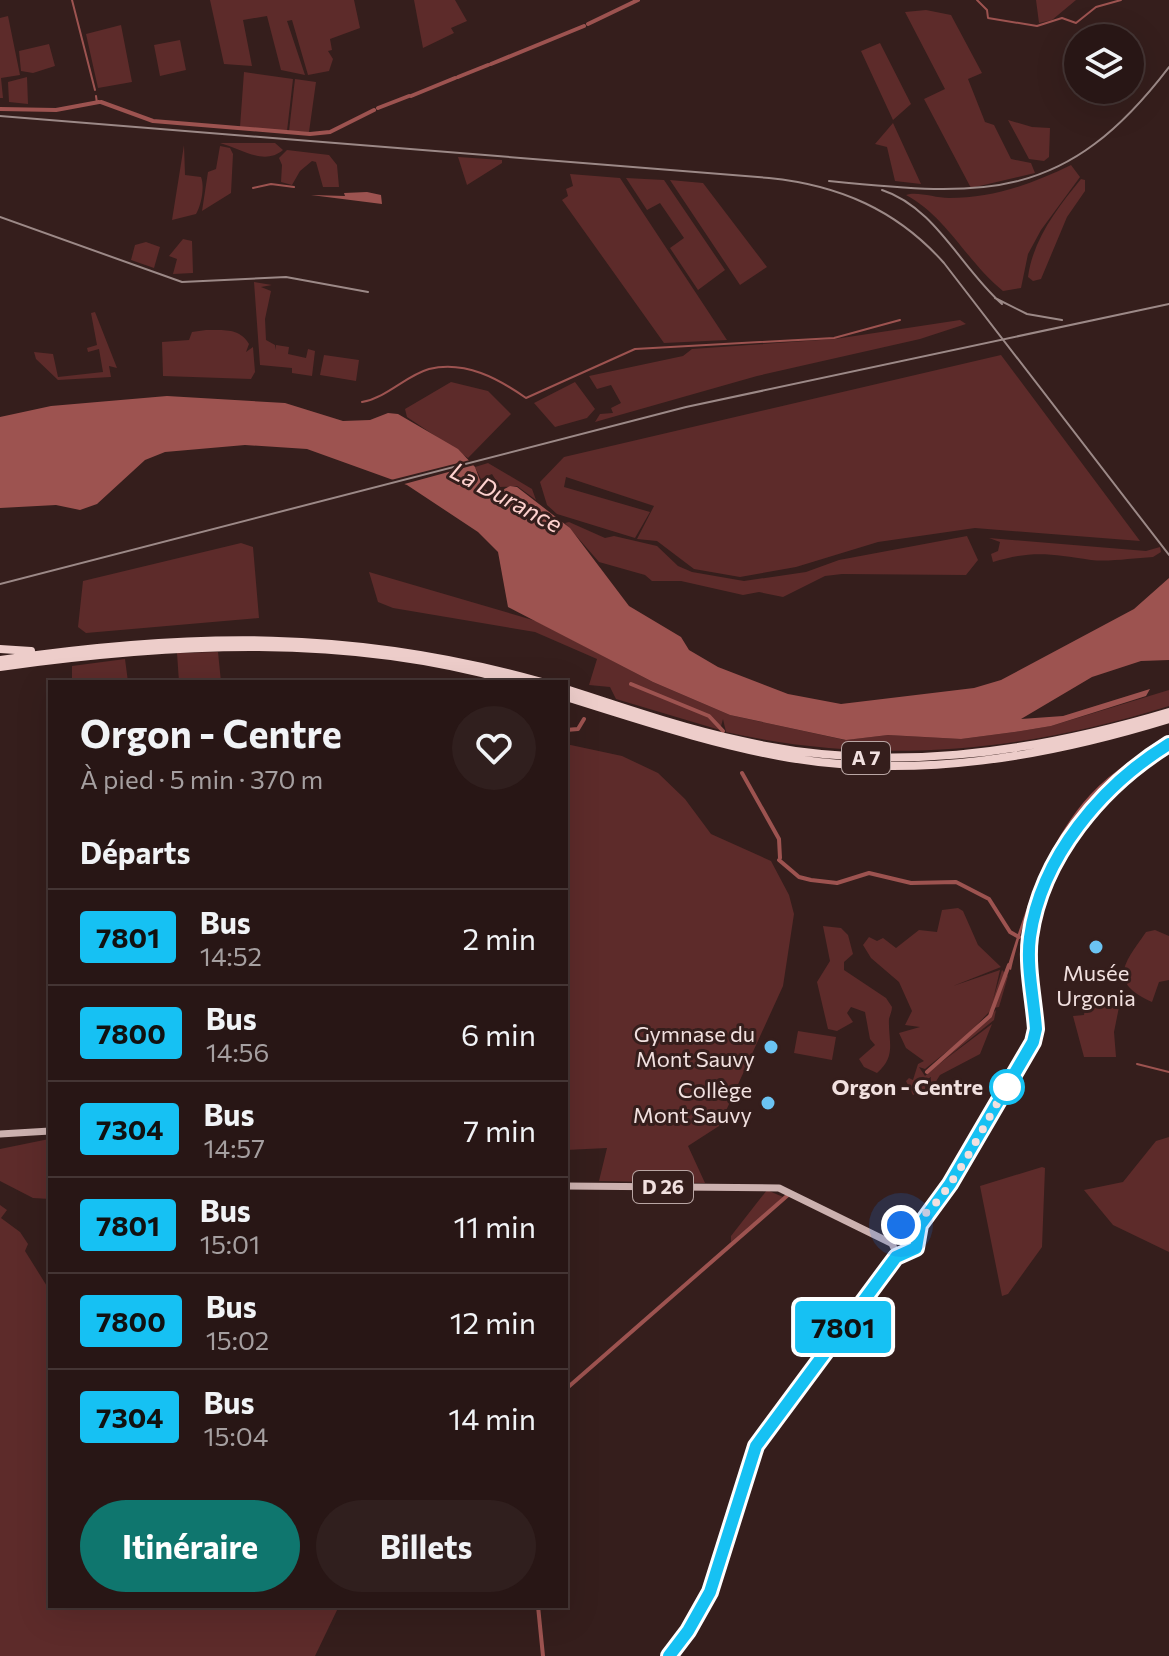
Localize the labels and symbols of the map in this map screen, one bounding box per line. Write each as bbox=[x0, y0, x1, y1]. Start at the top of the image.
water label: La Durance bbox=[446, 455, 568, 538]
road number: A 7 bbox=[842, 742, 890, 774]
marker: Musée Urgonia bbox=[1087, 938, 1105, 956]
place label: Musée Urgonia bbox=[1056, 959, 1136, 1011]
place label: Gymnase du Mont Sauvy bbox=[634, 1020, 755, 1072]
marker: Gymnase du Mont Sauvy bbox=[762, 1038, 780, 1056]
marker: Orgon - Centre bbox=[990, 1070, 1024, 1104]
place label: Orgon - Centre bbox=[832, 1073, 983, 1100]
place label: Collège Mont Sauvy bbox=[633, 1076, 752, 1128]
marker: Collège Mont Sauvy bbox=[759, 1094, 777, 1112]
road number: D 26 bbox=[633, 1171, 693, 1203]
your location bbox=[881, 1205, 921, 1245]
line badge: 7801 bbox=[787, 1301, 899, 1353]

